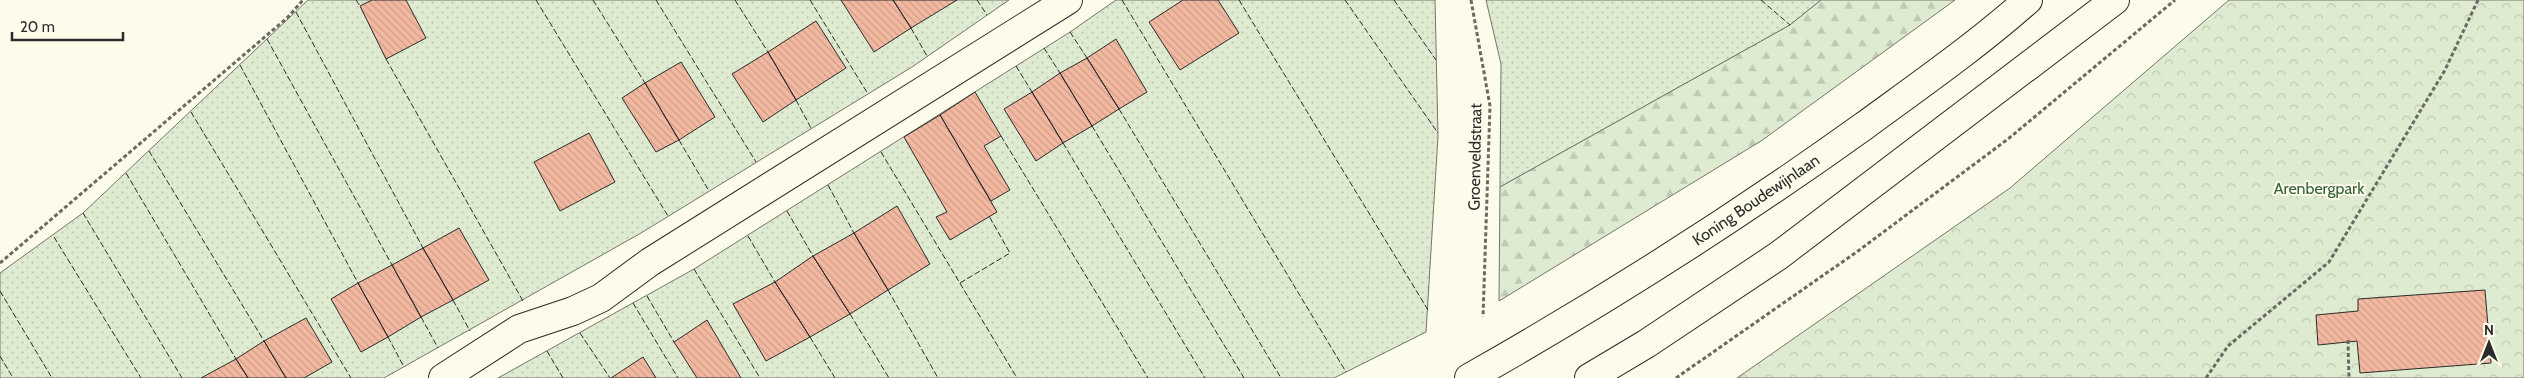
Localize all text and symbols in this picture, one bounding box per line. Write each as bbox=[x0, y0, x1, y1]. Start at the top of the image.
scale bar bbox=[12, 10, 124, 42]
text: 20 m bbox=[20, 18, 55, 36]
street label: Groenveldstraat bbox=[1465, 103, 1485, 211]
street label: Koning Boudewijnlaan bbox=[1689, 150, 1823, 250]
park label: Arenbergpark bbox=[2274, 179, 2365, 198]
north arrow bbox=[2464, 318, 2514, 368]
text: N bbox=[2484, 321, 2494, 339]

